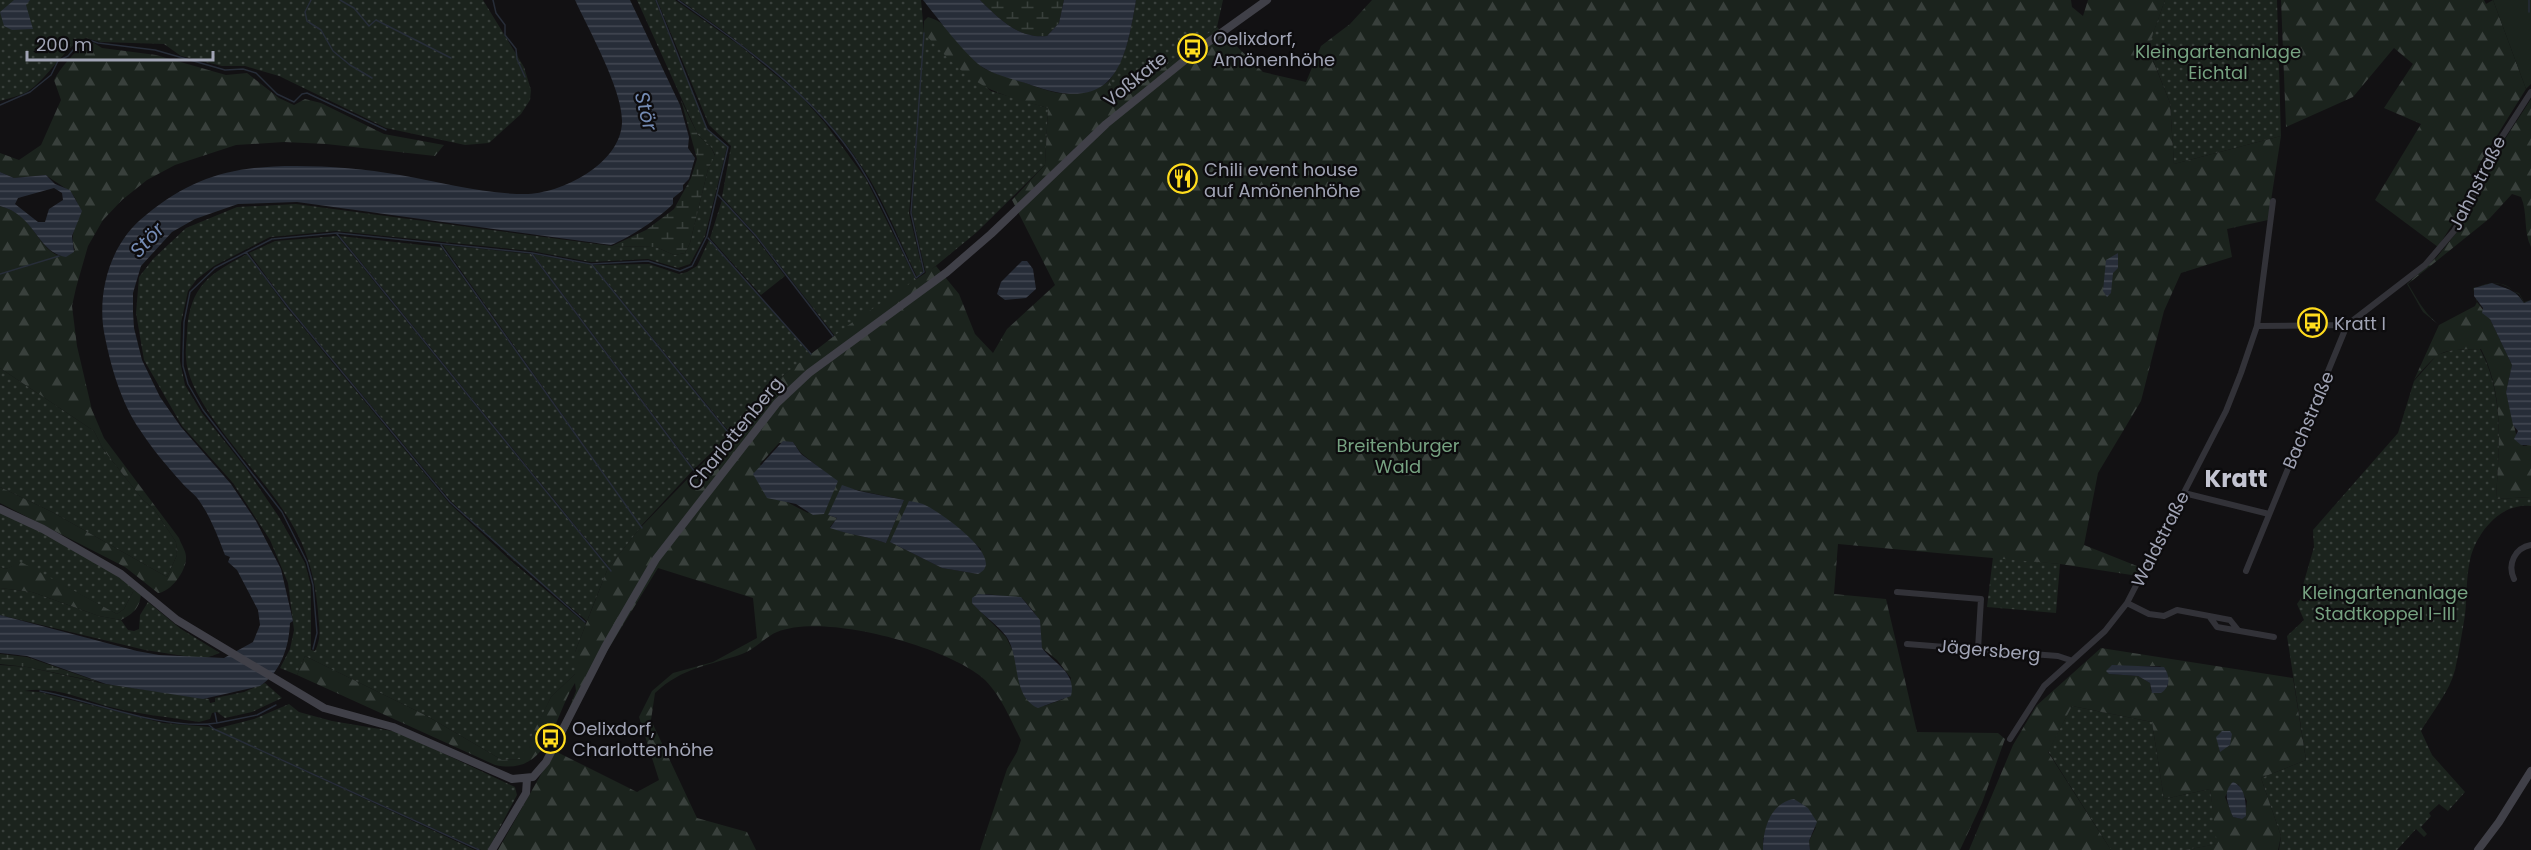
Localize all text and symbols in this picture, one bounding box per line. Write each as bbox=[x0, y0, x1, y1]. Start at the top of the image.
scale bar bbox=[27, 24, 213, 62]
place label: Oelixdorf, Amönenhöhe bbox=[1213, 26, 1335, 72]
text: 200 m bbox=[36, 32, 92, 57]
bus stop icon: Oelixdorf, Amönenhöhe bbox=[1176, 32, 1208, 64]
park label: Kleingartenanlage Eichtal bbox=[2135, 39, 2301, 85]
street label: Voßkate bbox=[1098, 46, 1172, 112]
water label: Stör bbox=[628, 89, 664, 134]
street label: Jahnstraße bbox=[2442, 131, 2512, 235]
place label: Chili event house auf Amönenhöhe bbox=[1204, 157, 1361, 203]
restaurant icon: Chili event house auf Amönenhöhe bbox=[1167, 163, 1199, 195]
water label: Stör bbox=[123, 216, 171, 264]
bus stop icon: Kratt I bbox=[2297, 307, 2329, 339]
place label: Kratt I bbox=[2334, 311, 2386, 336]
street label: Bachstraße bbox=[2276, 367, 2340, 473]
street label: Charlottenberg bbox=[682, 371, 788, 495]
park label: Breitenburger Wald bbox=[1336, 433, 1460, 479]
district label: Kratt bbox=[2205, 462, 2267, 495]
street label: Waldstraße bbox=[2125, 487, 2195, 591]
park label: Kleingartenanlage Stadtkoppel I-III bbox=[2302, 580, 2468, 626]
street label: Jägersberg bbox=[1936, 633, 2042, 667]
place label: Oelixdorf, Charlottenhöhe bbox=[572, 716, 714, 762]
bus stop icon: Oelixdorf, Charlottenhöhe bbox=[535, 722, 567, 754]

